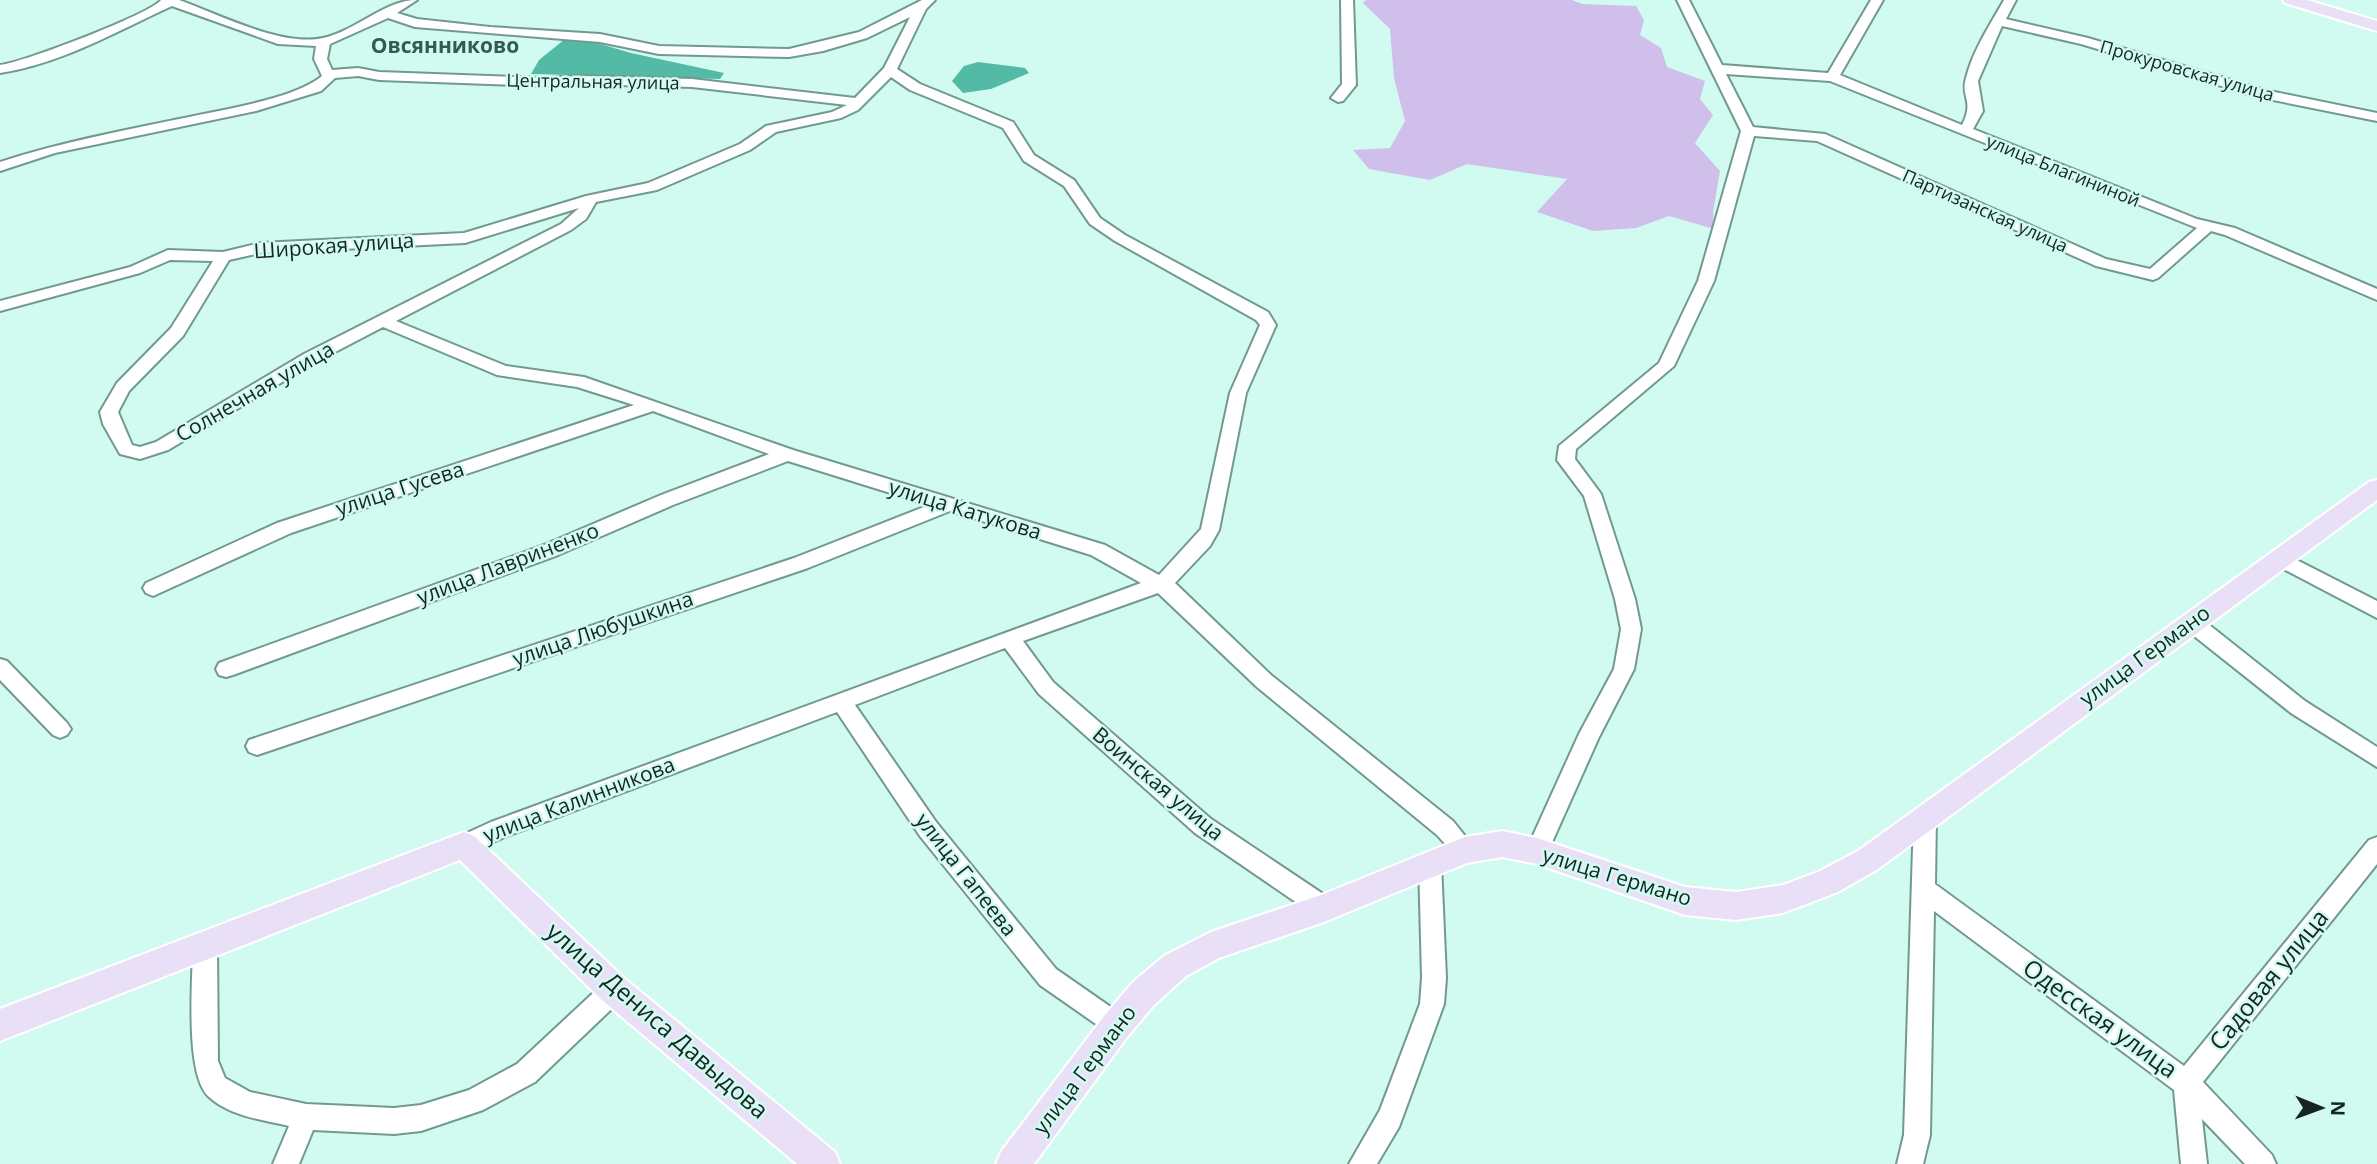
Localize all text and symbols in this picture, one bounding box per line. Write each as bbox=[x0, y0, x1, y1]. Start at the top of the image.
district label: Овсянниково bbox=[371, 31, 519, 59]
street label: Прокуровская улица bbox=[2097, 34, 2277, 106]
street label: Центральная улица bbox=[506, 67, 680, 95]
street label: улица Благининой bbox=[1983, 128, 2144, 212]
street label: Партизанская улица bbox=[1899, 163, 2072, 257]
street label: Широкая улица bbox=[253, 225, 415, 265]
street label: Солнечная улица bbox=[170, 334, 339, 448]
street label: улица Гусева bbox=[332, 454, 467, 522]
street label: улица Катукова bbox=[886, 473, 1045, 546]
street label: улица Лавриненко bbox=[413, 515, 603, 611]
street label: улица Любушкина bbox=[509, 584, 697, 672]
street label: улица Германо bbox=[2074, 598, 2215, 712]
street label: Воинская улица bbox=[1087, 720, 1230, 846]
street label: улица Калинникова bbox=[479, 750, 678, 849]
street label: улица Гапеева bbox=[910, 807, 1024, 942]
street label: улица Германо bbox=[1539, 840, 1695, 912]
street label: Садовая улица bbox=[2201, 902, 2335, 1057]
street label: улица Дениса Давыдова bbox=[540, 914, 776, 1126]
street label: Одесская улица bbox=[2017, 950, 2185, 1085]
street label: улица Германо bbox=[1026, 999, 1142, 1140]
north arrow bbox=[2286, 1073, 2356, 1143]
text: N bbox=[2325, 1100, 2351, 1116]

